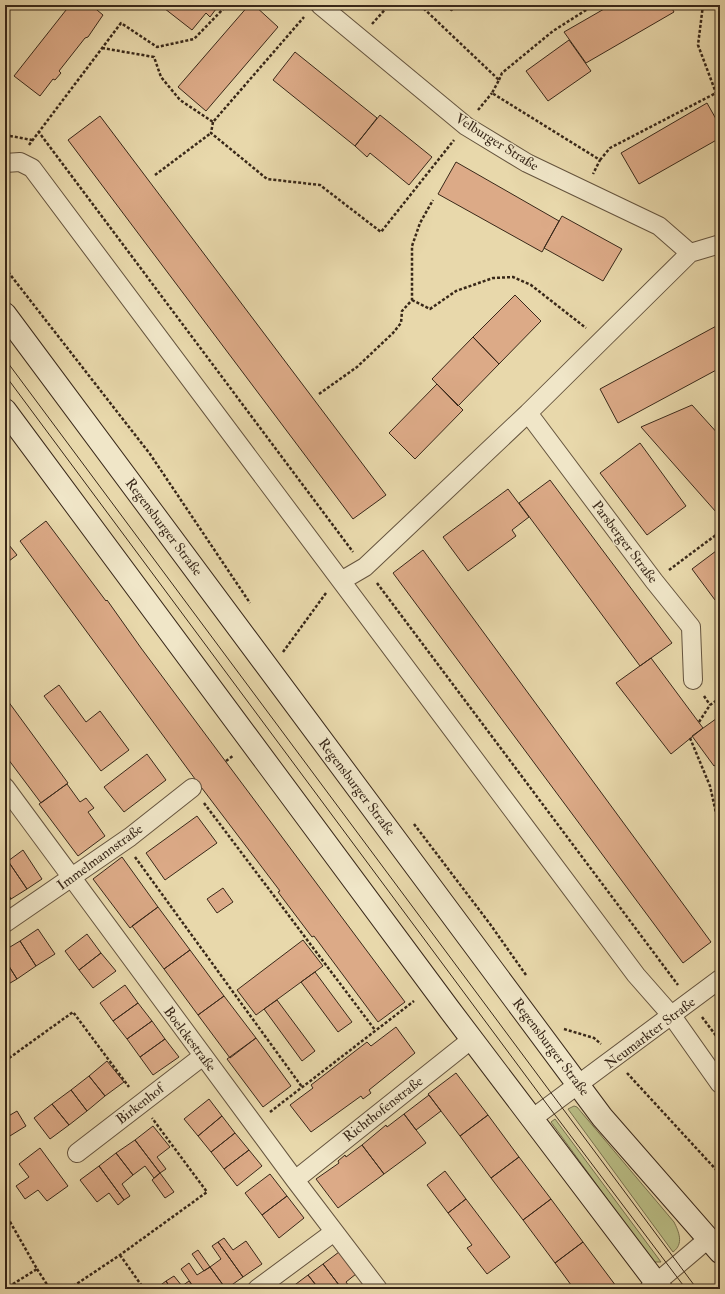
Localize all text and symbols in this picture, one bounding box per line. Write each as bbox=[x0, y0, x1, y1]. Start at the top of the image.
street label: Velburger Straße bbox=[452, 110, 542, 174]
street label: Regensburger Straße bbox=[122, 475, 206, 579]
street label: Parsberger Straße bbox=[588, 497, 662, 587]
street label: Regensburger Straße bbox=[315, 735, 399, 839]
street label: Immelmannstraße bbox=[54, 820, 146, 894]
street label: Neumarkter Straße bbox=[601, 993, 699, 1073]
street label: Regensburger Straße bbox=[509, 995, 593, 1099]
street label: Boelckestraße bbox=[160, 1003, 220, 1075]
street label: Richthofenstraße bbox=[340, 1073, 426, 1145]
street label: Birkenhof bbox=[113, 1078, 169, 1128]

